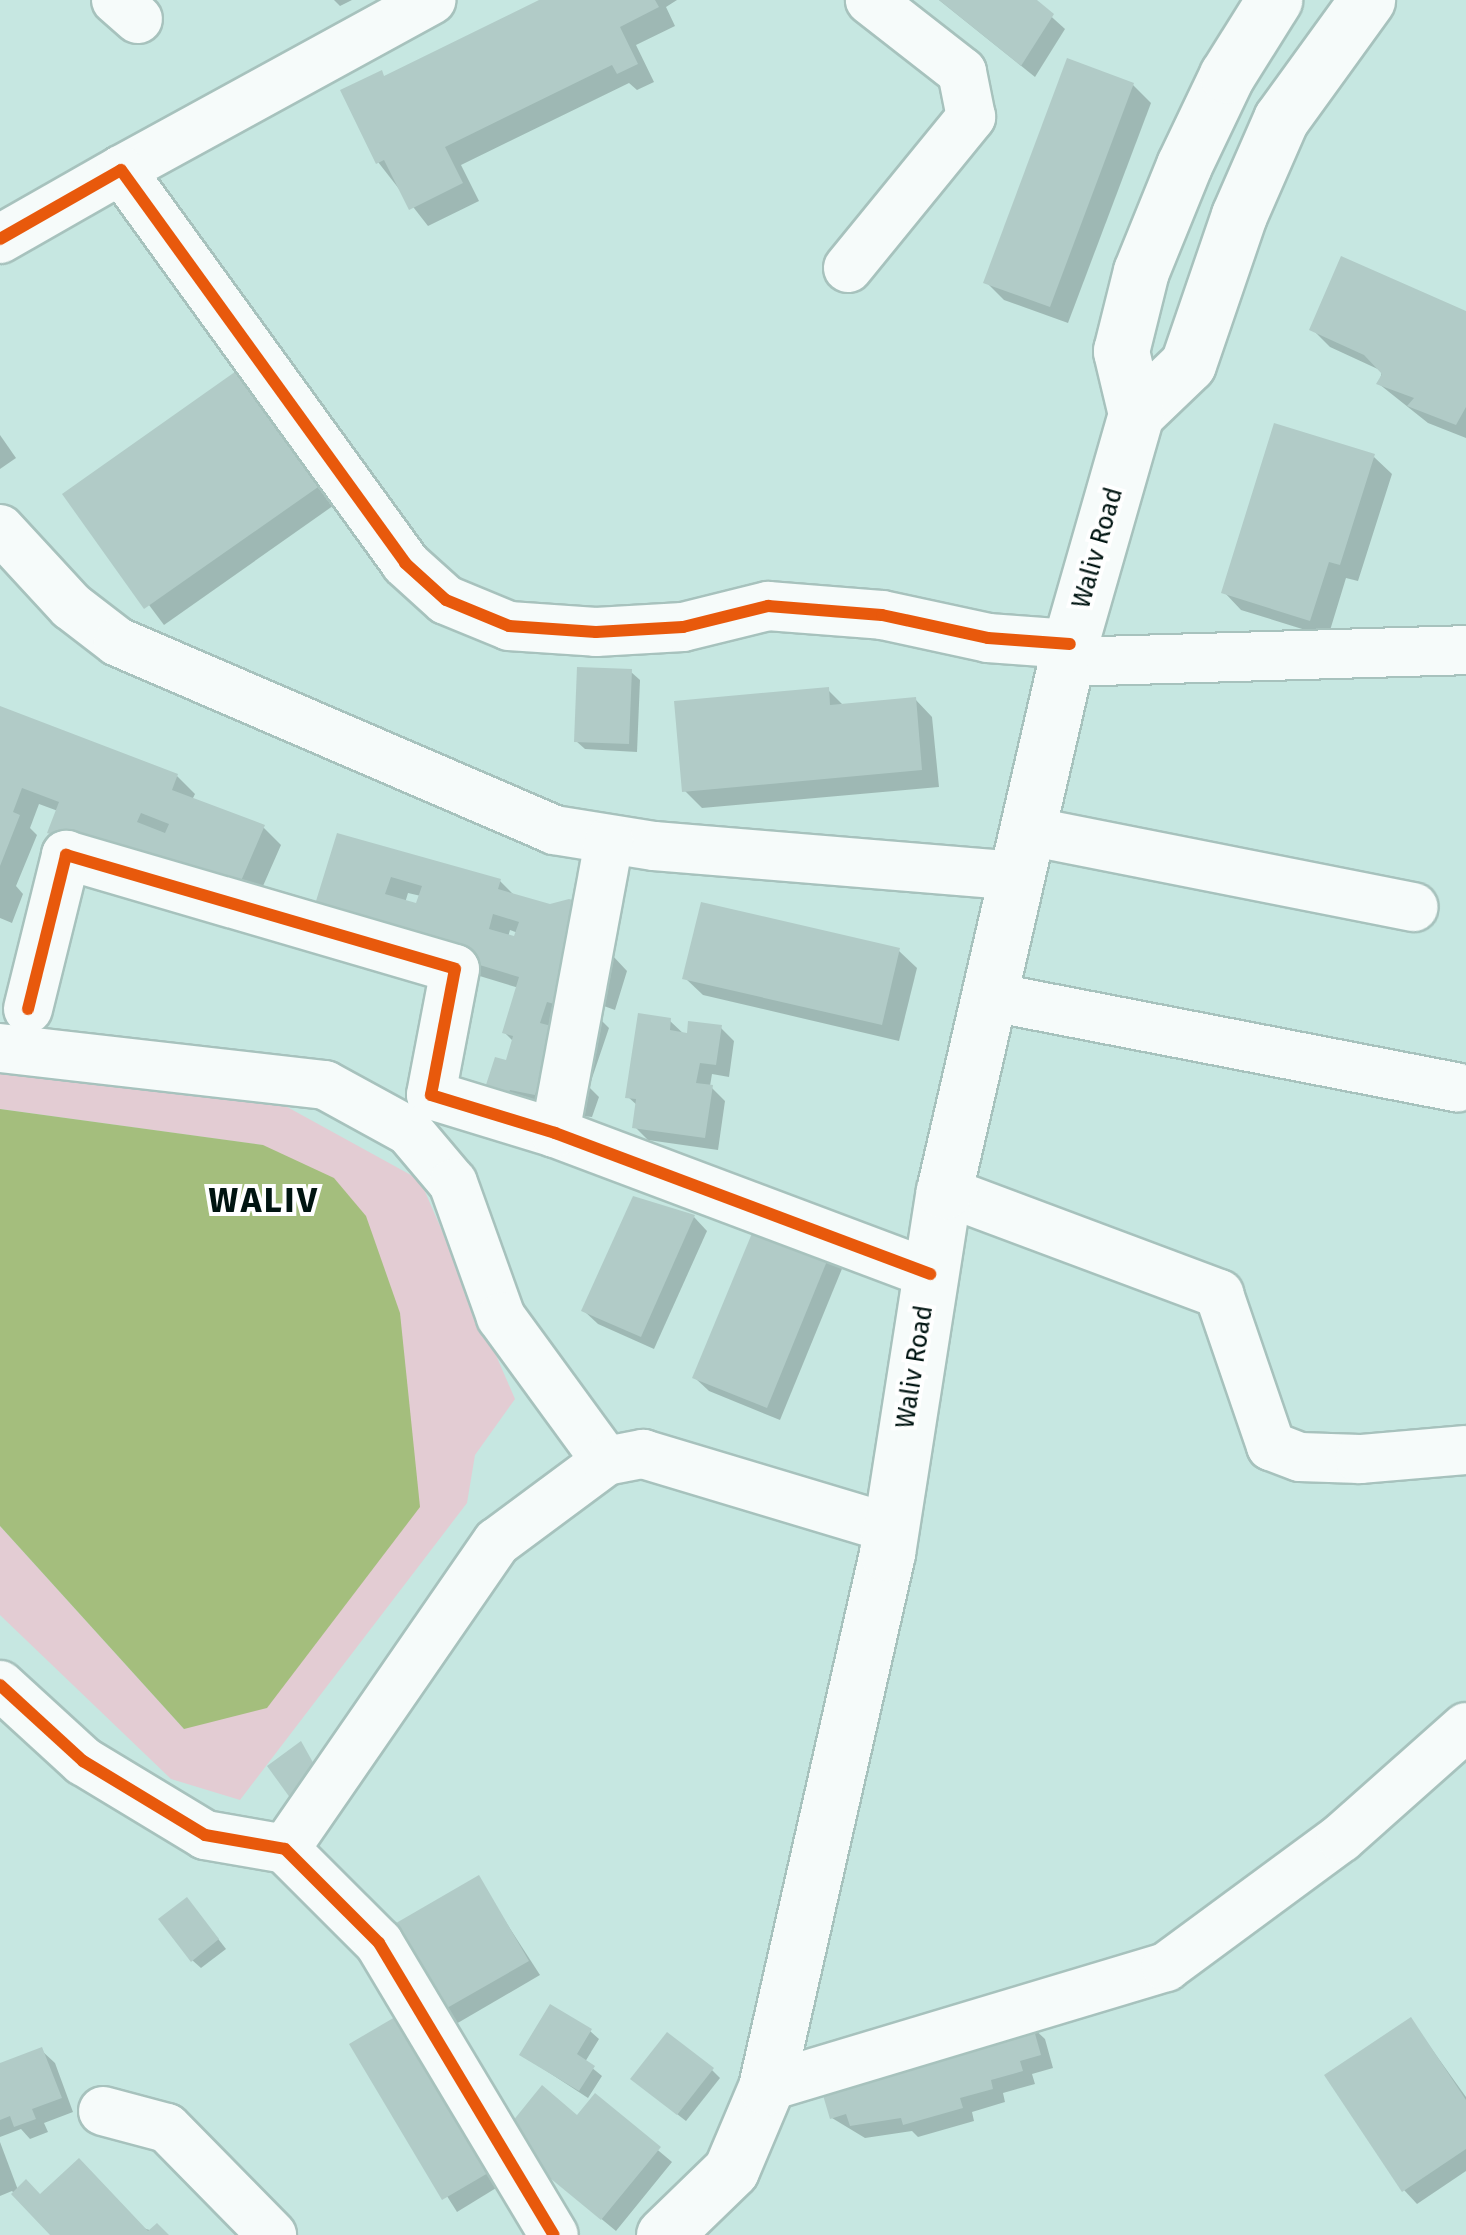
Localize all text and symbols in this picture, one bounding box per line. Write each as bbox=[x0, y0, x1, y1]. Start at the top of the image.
street label: Waliv Road bbox=[1066, 484, 1130, 612]
district label: WALIV bbox=[209, 1179, 319, 1221]
street label: Waliv Road bbox=[890, 1303, 940, 1431]

